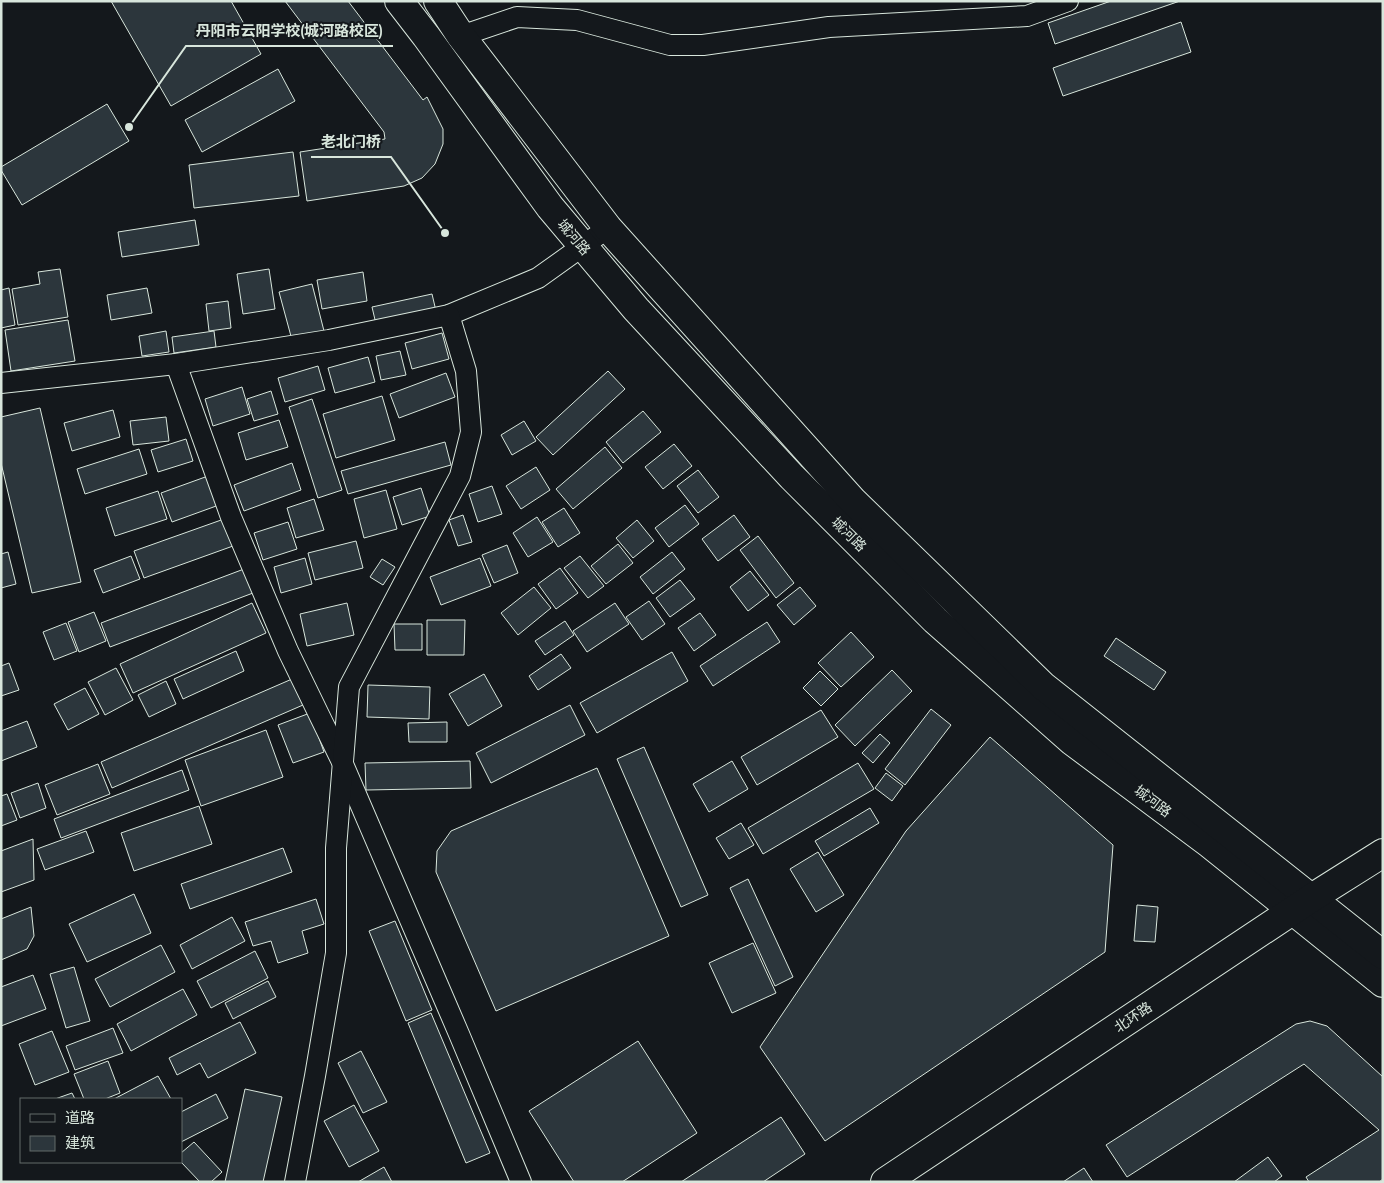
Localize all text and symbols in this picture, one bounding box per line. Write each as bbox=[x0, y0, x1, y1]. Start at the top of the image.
callout: 丹阳市云阳学校(城河路校区) bbox=[186, 16, 393, 46]
text: 丹阳市云阳学校(城河路校区) bbox=[195, 22, 383, 39]
callout: 老北门桥 bbox=[311, 127, 391, 157]
text: 老北门桥 bbox=[321, 133, 381, 150]
street label: 城河路 bbox=[554, 216, 594, 258]
street label: 城河路 bbox=[828, 513, 870, 555]
street label: 城河路 bbox=[1131, 782, 1175, 820]
street label: 北环路 bbox=[1111, 999, 1155, 1035]
legend bbox=[20, 1098, 182, 1163]
text: 道路 bbox=[65, 1109, 95, 1126]
text: 建筑 bbox=[65, 1134, 95, 1151]

